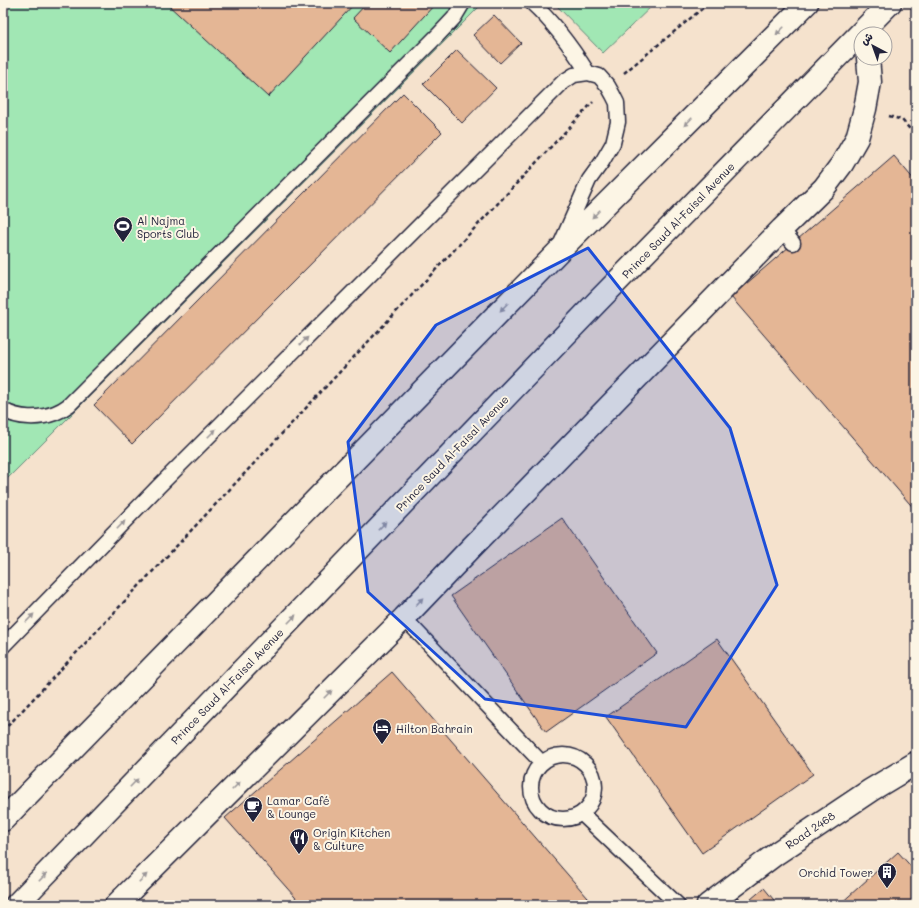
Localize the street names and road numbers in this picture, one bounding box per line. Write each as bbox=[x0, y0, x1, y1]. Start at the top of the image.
street label: Prince Saud Al-Faisal Avenue bbox=[618, 159, 738, 281]
street label: Prince Saud Al-Faisal Avenue bbox=[392, 392, 512, 514]
street label: Prince Saud Al-Faisal Avenue bbox=[167, 625, 287, 747]
street label: Road 2468 bbox=[782, 808, 838, 852]

